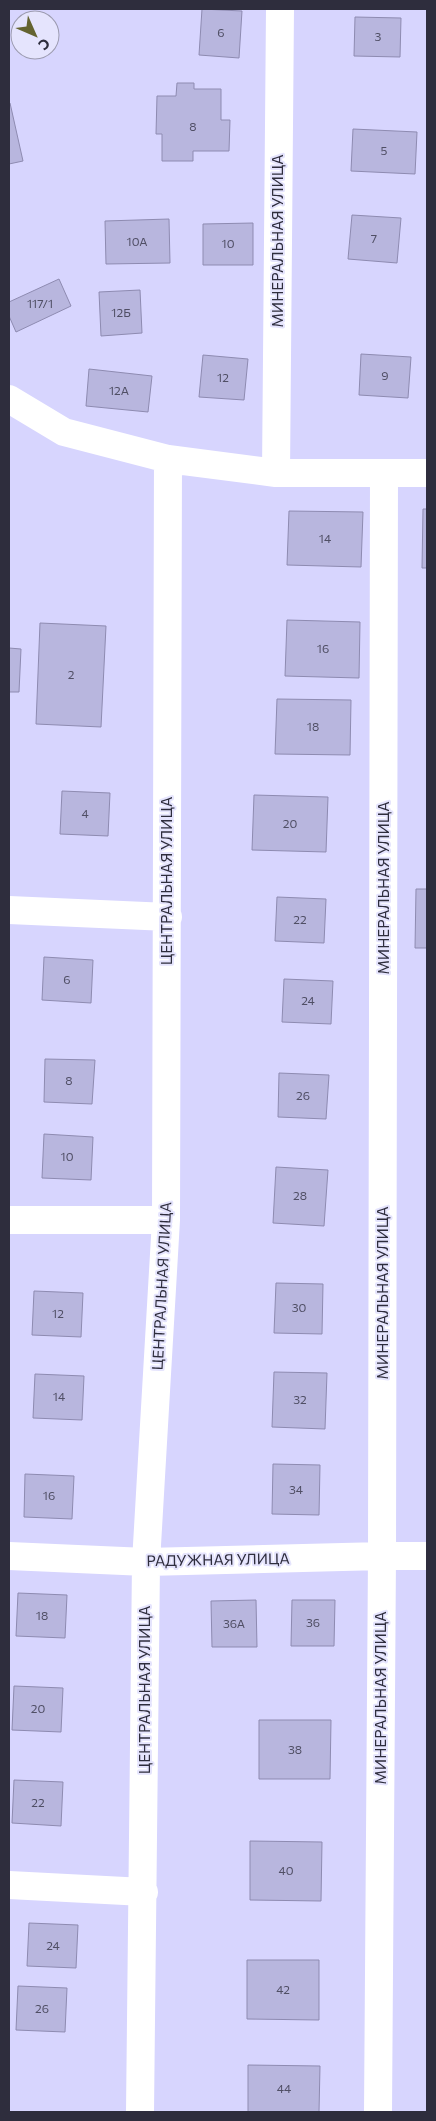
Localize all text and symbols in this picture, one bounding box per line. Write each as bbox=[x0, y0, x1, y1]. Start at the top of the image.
north arrow bbox=[10, 10, 60, 60]
house number: 6 bbox=[217, 25, 225, 39]
house number: 3 bbox=[375, 29, 382, 43]
text: С bbox=[35, 35, 54, 54]
house number: 8 bbox=[189, 119, 197, 133]
house number: 5 bbox=[381, 143, 388, 157]
street label: МИНЕРАЛЬНАЯ УЛИЦА bbox=[268, 154, 286, 328]
house number: 7 bbox=[371, 231, 377, 245]
house number: 10А bbox=[127, 234, 147, 248]
house number: 10 bbox=[222, 236, 235, 250]
house number: 117/1 bbox=[27, 296, 53, 310]
house number: 12Б bbox=[111, 305, 131, 319]
house number: 9 bbox=[381, 368, 389, 382]
house number: 12 bbox=[217, 370, 229, 384]
house number: 12А bbox=[109, 383, 129, 397]
house number: 14 bbox=[319, 531, 331, 545]
house number: 16 bbox=[317, 641, 329, 655]
house number: 2 bbox=[68, 667, 75, 681]
house number: 18 bbox=[307, 719, 319, 733]
street label: ЦЕНТРАЛЬНАЯ УЛИЦА bbox=[157, 797, 175, 965]
street label: МИНЕРАЛЬНАЯ УЛИЦА bbox=[374, 801, 392, 975]
house number: 4 bbox=[81, 806, 89, 820]
house number: 20 bbox=[283, 816, 297, 830]
house number: 22 bbox=[293, 912, 307, 926]
house number: 6 bbox=[63, 972, 71, 986]
house number: 24 bbox=[301, 993, 315, 1007]
house number: 8 bbox=[65, 1073, 73, 1087]
house number: 26 bbox=[296, 1088, 310, 1102]
house number: 10 bbox=[61, 1149, 74, 1163]
house number: 28 bbox=[293, 1188, 307, 1202]
street label: ЦЕНТРАЛЬНАЯ УЛИЦА bbox=[148, 1201, 174, 1371]
street label: МИНЕРАЛЬНАЯ УЛИЦА bbox=[373, 1206, 391, 1380]
house number: 30 bbox=[292, 1300, 307, 1314]
house number: 12 bbox=[52, 1306, 64, 1320]
house number: 14 bbox=[53, 1389, 65, 1403]
house number: 32 bbox=[293, 1392, 307, 1406]
house number: 34 bbox=[289, 1482, 303, 1496]
house number: 16 bbox=[43, 1488, 55, 1502]
street label: РАДУЖНАЯ УЛИЦА bbox=[146, 1549, 290, 1569]
street label: ЦЕНТРАЛЬНАЯ УЛИЦА bbox=[135, 1606, 153, 1774]
house number: 18 bbox=[36, 1608, 48, 1622]
street label: МИНЕРАЛЬНАЯ УЛИЦА bbox=[371, 1611, 389, 1785]
house number: 36 bbox=[306, 1615, 320, 1629]
house number: 36А bbox=[223, 1616, 245, 1630]
house number: 20 bbox=[31, 1701, 45, 1715]
house number: 38 bbox=[288, 1742, 302, 1756]
house number: 22 bbox=[31, 1795, 45, 1809]
house number: 40 bbox=[278, 1863, 294, 1877]
house number: 24 bbox=[46, 1938, 60, 1952]
house number: 42 bbox=[276, 1982, 290, 1996]
house number: 26 bbox=[35, 2001, 49, 2015]
house number: 44 bbox=[277, 2081, 291, 2095]

